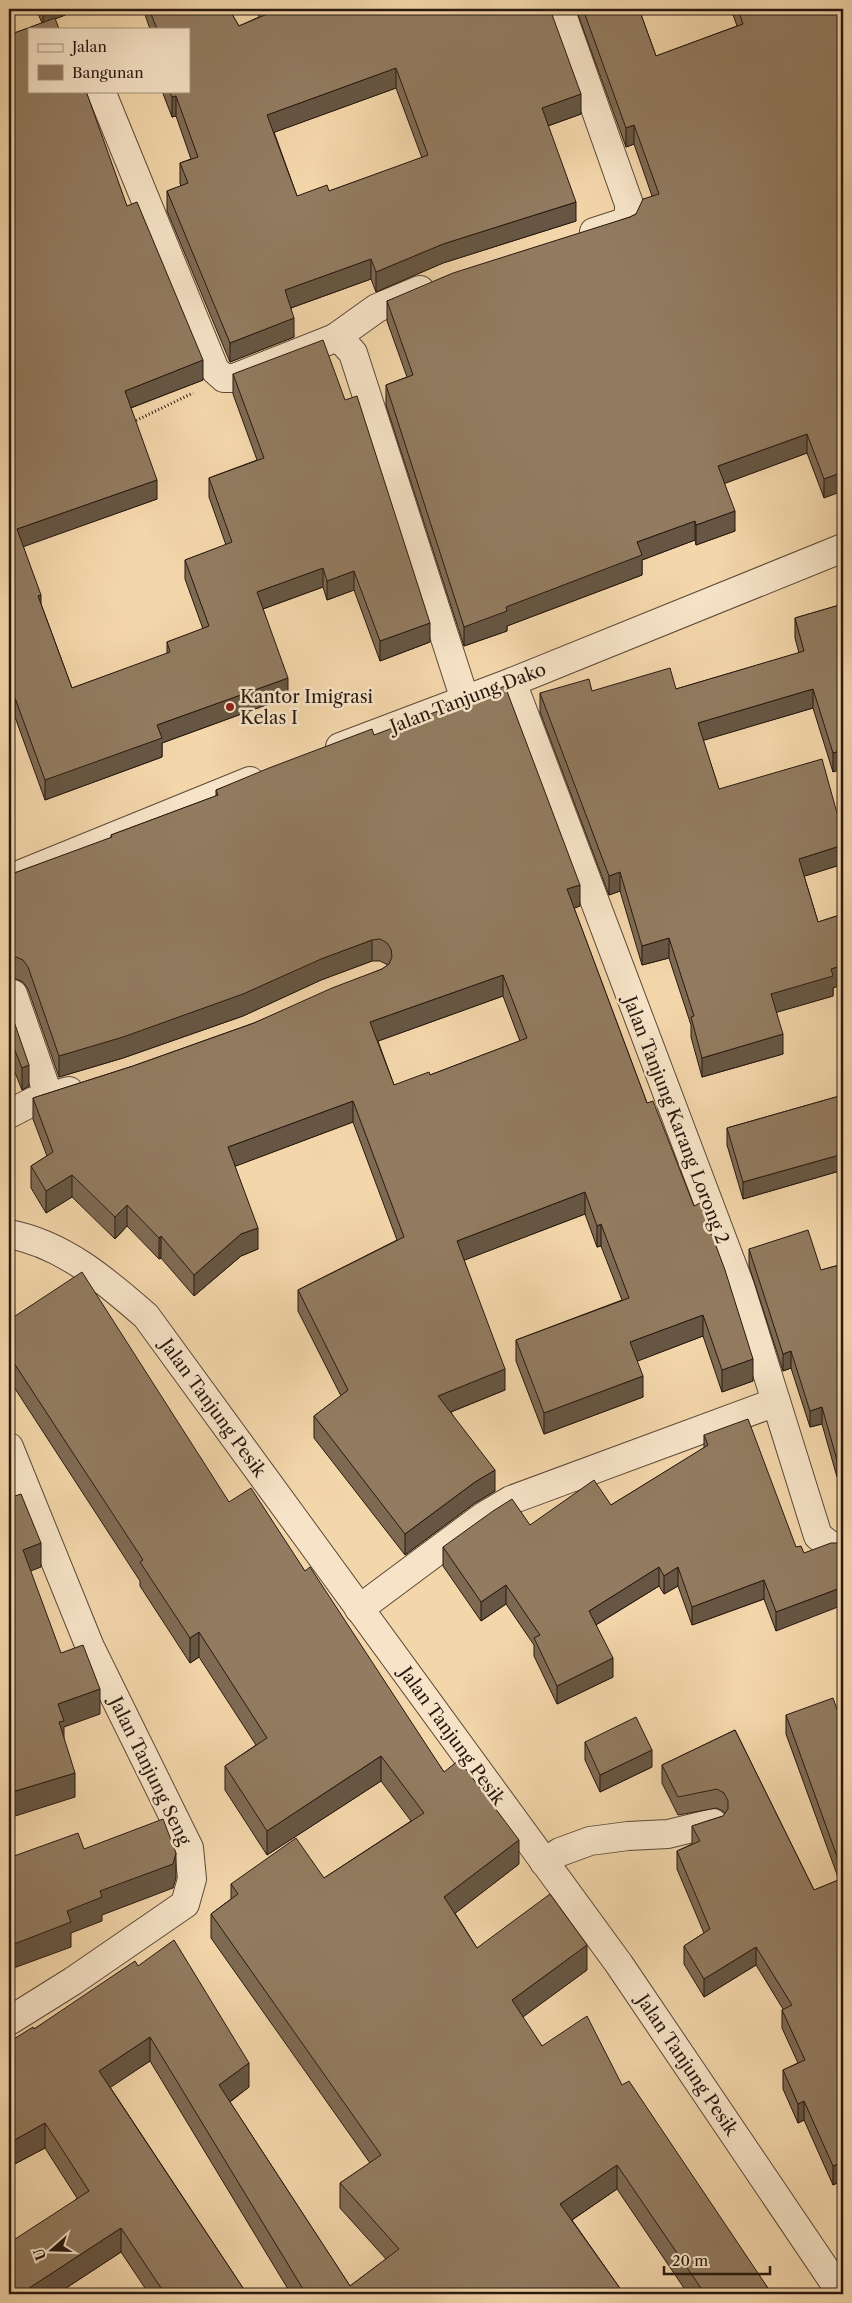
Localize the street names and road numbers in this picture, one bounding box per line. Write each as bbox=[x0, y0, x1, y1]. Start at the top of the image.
street label: Jalan Tanjung Dako bbox=[384, 658, 549, 739]
street label: Jalan Tanjung Karang Lorong 2 bbox=[617, 990, 733, 1247]
street label: Jalan Tanjung Pesik bbox=[154, 1332, 271, 1483]
street label: Jalan Tanjung Pesik bbox=[393, 1660, 510, 1811]
street label: Jalan Tanjung Seng bbox=[103, 1691, 196, 1849]
street label: Jalan Tanjung Pesik bbox=[630, 1988, 743, 2141]

